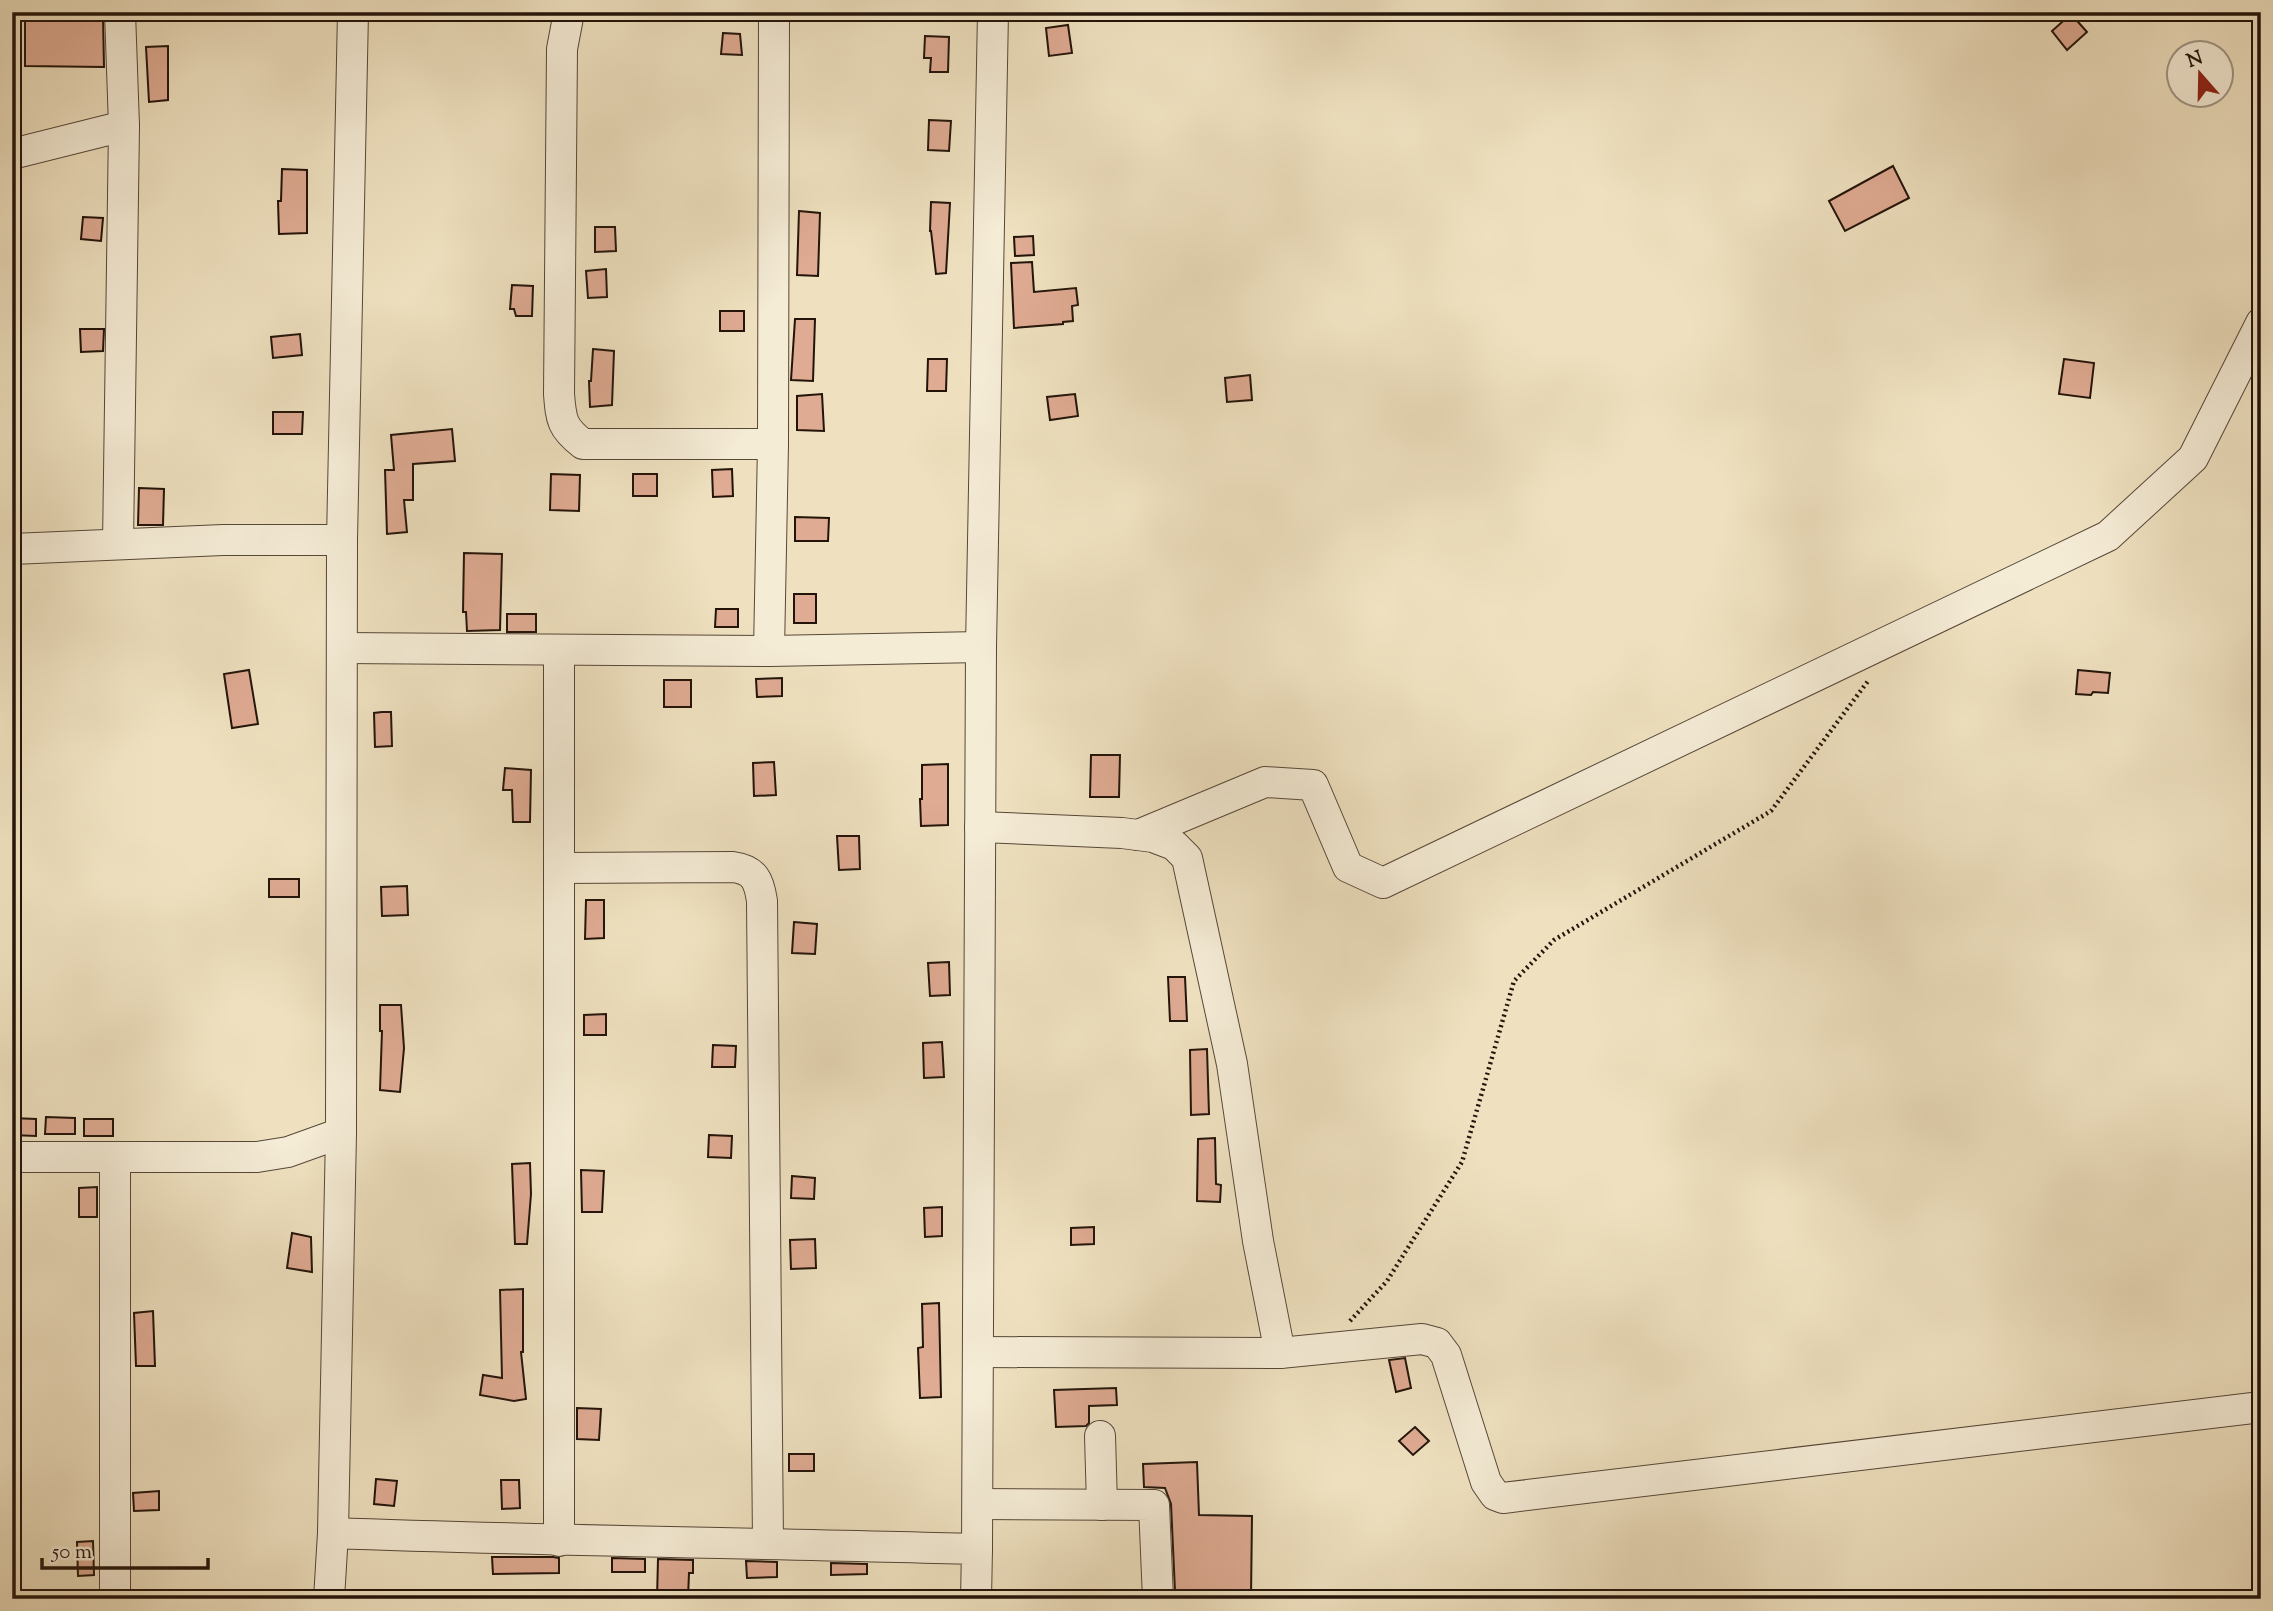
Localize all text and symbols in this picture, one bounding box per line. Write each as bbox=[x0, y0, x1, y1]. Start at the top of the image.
north arrow bbox=[2164, 38, 2234, 108]
text: N bbox=[2183, 45, 2207, 76]
scale bar bbox=[42, 1527, 208, 1571]
text: 50 m bbox=[51, 1538, 92, 1568]

